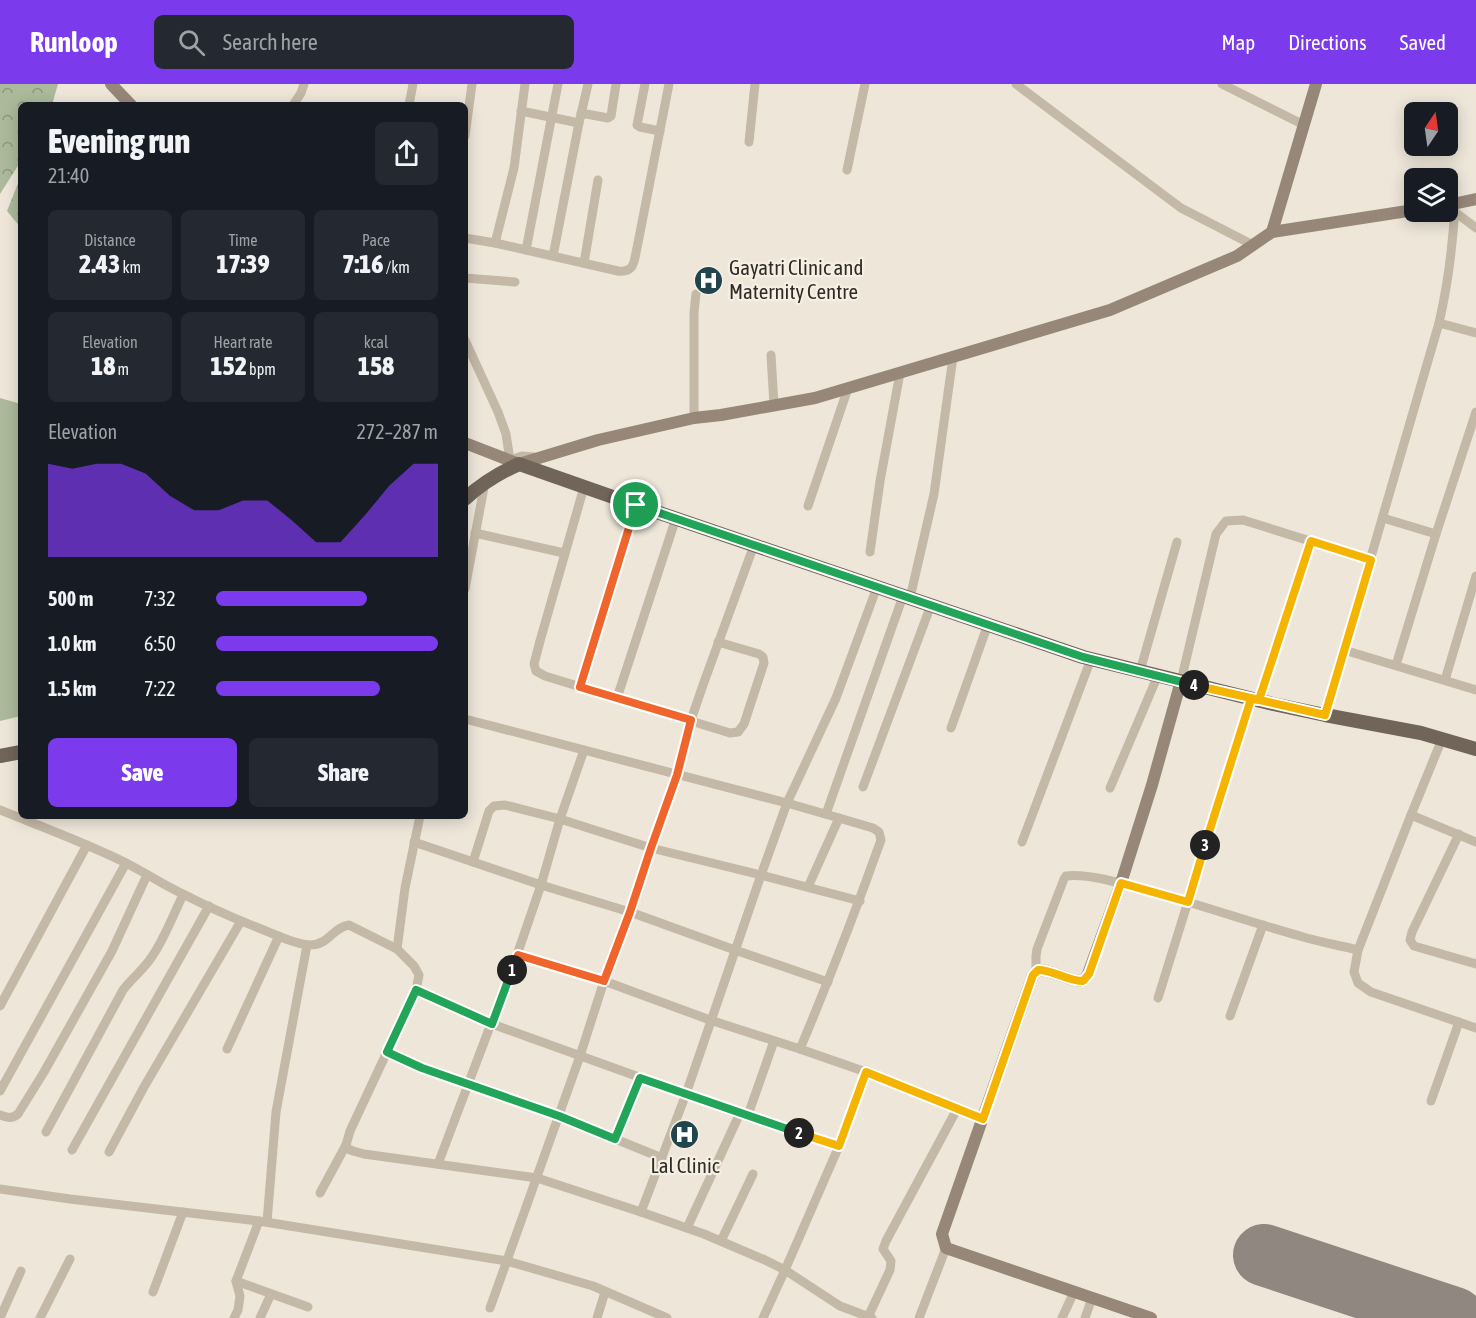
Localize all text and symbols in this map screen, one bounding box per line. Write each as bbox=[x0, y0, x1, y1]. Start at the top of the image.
search box bbox=[154, 15, 574, 69]
text: Runloop bbox=[30, 26, 118, 58]
icon: search bbox=[175, 26, 208, 59]
text: Search here bbox=[223, 29, 318, 55]
text: Map bbox=[1221, 30, 1255, 54]
text: Directions bbox=[1288, 30, 1367, 54]
text: Saved bbox=[1400, 30, 1446, 54]
north arrow bbox=[1404, 102, 1458, 156]
map controls bbox=[1404, 102, 1458, 222]
text: Evening run bbox=[48, 122, 190, 160]
button: share bbox=[375, 122, 438, 185]
text: 21:40 bbox=[48, 164, 89, 187]
button: layers bbox=[1404, 168, 1458, 222]
text: Distance bbox=[84, 231, 136, 249]
text: Time bbox=[228, 231, 258, 249]
text: Pace bbox=[362, 231, 390, 249]
text: 2.43 bbox=[79, 249, 120, 279]
text: 17:39 bbox=[216, 249, 270, 279]
text: 7:16 bbox=[342, 249, 384, 279]
place label: Gayatri Clinic and Maternity Centre bbox=[729, 255, 863, 303]
text: km bbox=[120, 258, 141, 276]
text: /km bbox=[384, 258, 410, 276]
hospital icon: Gayatri Clinic and Maternity Centre bbox=[692, 264, 724, 296]
text: Elevation bbox=[82, 333, 138, 351]
text: Heart rate bbox=[214, 333, 272, 351]
text: kcal bbox=[364, 333, 388, 351]
text: 18 bbox=[91, 351, 115, 381]
text: 152 bbox=[210, 351, 247, 381]
text: 158 bbox=[358, 351, 394, 381]
text: m bbox=[115, 360, 129, 378]
text: bpm bbox=[247, 360, 276, 378]
text: Elevation bbox=[48, 420, 117, 443]
text: 272–287 m bbox=[356, 420, 438, 443]
pin bbox=[610, 479, 661, 530]
icon: arrive bbox=[619, 488, 652, 521]
text: 500 m bbox=[48, 587, 93, 610]
text: 7:32 bbox=[144, 587, 176, 610]
text: 1.0 km bbox=[48, 632, 96, 655]
text: 6:50 bbox=[144, 632, 176, 655]
pin: 4 bbox=[1179, 670, 1209, 700]
text: 4 bbox=[1190, 676, 1198, 694]
text: 1.5 km bbox=[48, 677, 96, 700]
text: 7:22 bbox=[144, 677, 176, 700]
button: Save bbox=[48, 738, 237, 807]
button: Share bbox=[249, 738, 438, 807]
pin: 3 bbox=[1190, 830, 1220, 860]
text: 3 bbox=[1201, 836, 1209, 854]
pin: 1 bbox=[497, 955, 527, 985]
text: 1 bbox=[508, 961, 516, 979]
pin: 2 bbox=[784, 1118, 814, 1148]
hospital icon: Lal Clinic bbox=[669, 1119, 701, 1151]
text: 2 bbox=[795, 1124, 803, 1142]
place label: Lal Clinic bbox=[651, 1153, 720, 1177]

